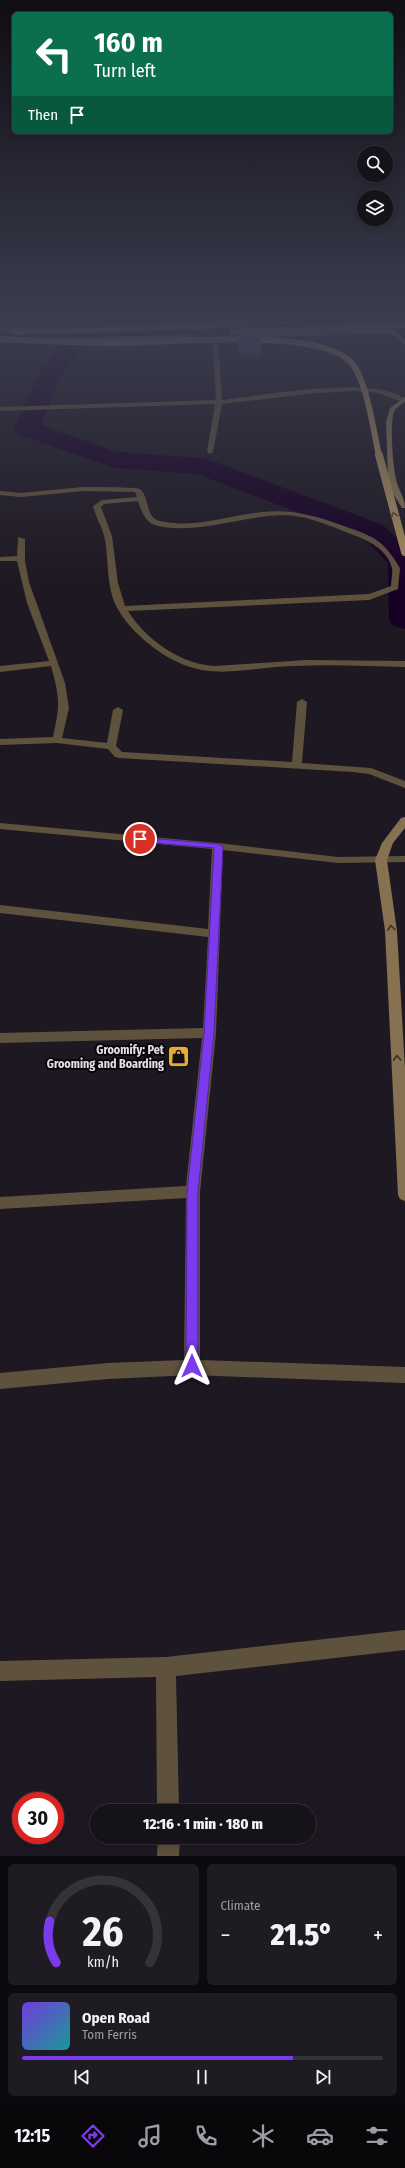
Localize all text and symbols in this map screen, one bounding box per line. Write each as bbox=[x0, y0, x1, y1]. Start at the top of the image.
text: 160 m bbox=[94, 26, 163, 59]
icon: left bbox=[28, 28, 80, 80]
text: Turn left bbox=[94, 60, 156, 82]
icon: arrive bbox=[66, 104, 88, 126]
text: Then bbox=[28, 106, 58, 124]
map controls bbox=[357, 146, 393, 226]
button: search bbox=[357, 146, 393, 182]
button: layers bbox=[357, 190, 393, 226]
one-way arrow bbox=[390, 511, 399, 518]
pin bbox=[123, 822, 157, 856]
icon: arrive bbox=[129, 828, 151, 850]
one-way arrow bbox=[386, 925, 395, 931]
place label: Groomify: Pet Grooming and Boarding bbox=[47, 1043, 165, 1071]
shop icon: Groomify: Pet Grooming and Boarding bbox=[166, 1044, 192, 1070]
one-way arrow bbox=[393, 1055, 402, 1061]
position arrow bbox=[171, 1345, 213, 1387]
speed limit sign: 30 bbox=[12, 1792, 64, 1844]
text: 12:16 · 1 min · 180 m bbox=[143, 1815, 263, 1833]
text: Climate bbox=[221, 1898, 261, 1913]
text: 26 bbox=[82, 1906, 124, 1956]
text: 21.5° bbox=[270, 1917, 333, 1953]
text: − bbox=[221, 1922, 230, 1949]
text: + bbox=[373, 1922, 383, 1949]
text: km/h bbox=[87, 1953, 119, 1970]
text: Open Road bbox=[82, 2009, 150, 2027]
text: Tom Ferris bbox=[82, 2027, 137, 2042]
icon: previous bbox=[71, 2066, 93, 2088]
icon: pause bbox=[191, 2066, 213, 2088]
icon: next bbox=[312, 2066, 334, 2088]
icon: directions bbox=[79, 2122, 107, 2150]
icon: music bbox=[136, 2122, 164, 2150]
icon: phone bbox=[192, 2122, 220, 2150]
icon: climate bbox=[249, 2122, 277, 2150]
icon: car bbox=[306, 2122, 334, 2150]
icon: filters bbox=[363, 2122, 391, 2150]
text: 12:15 bbox=[14, 2125, 50, 2147]

